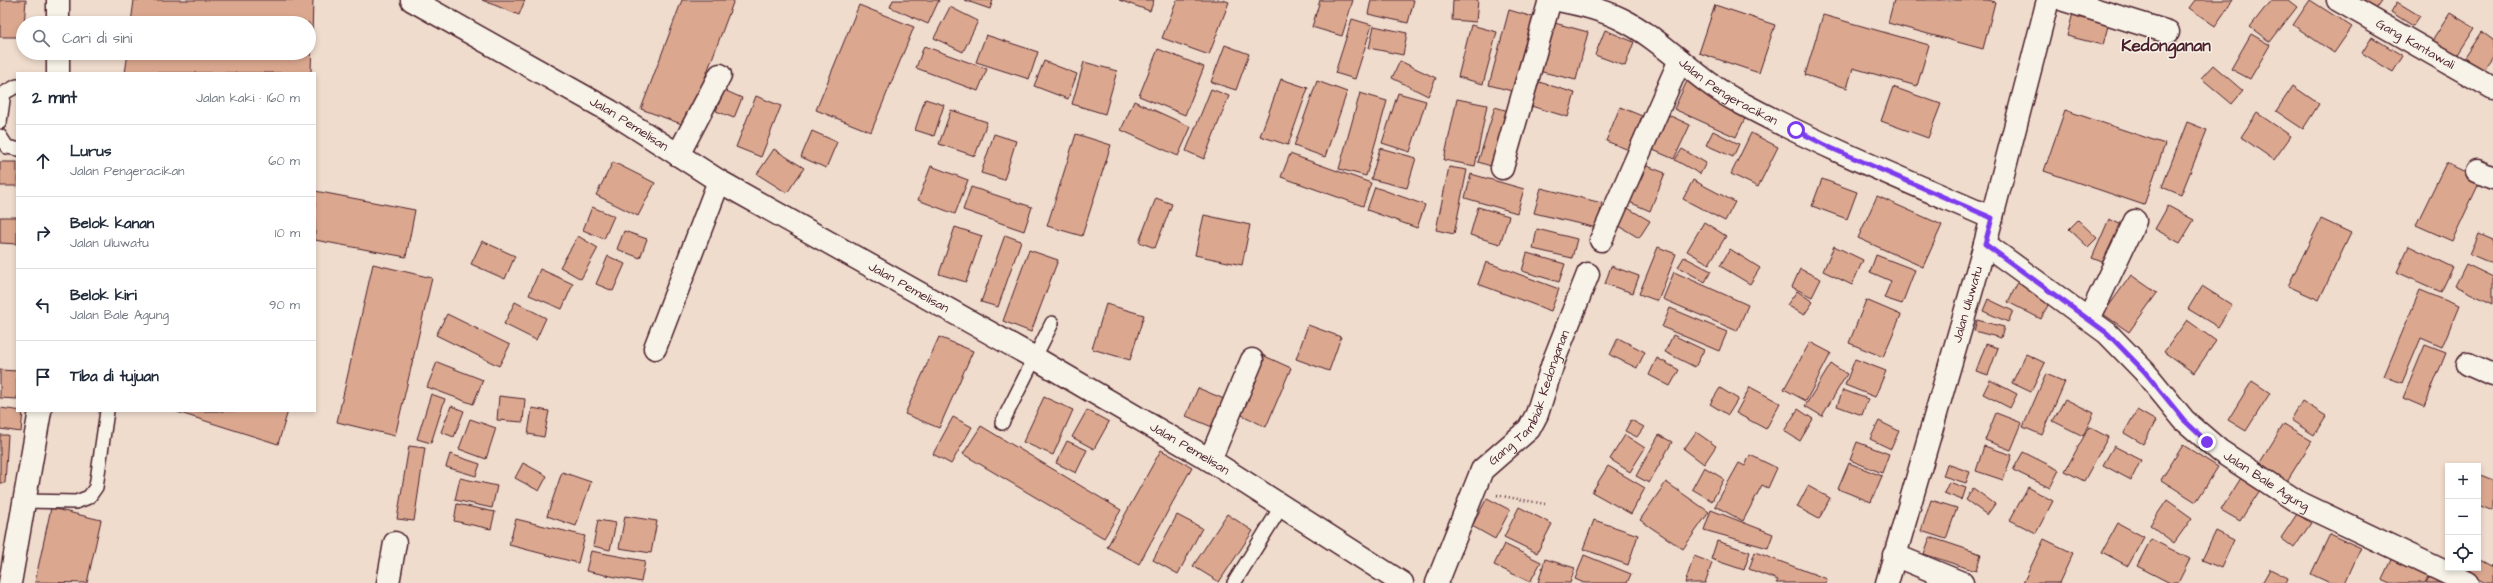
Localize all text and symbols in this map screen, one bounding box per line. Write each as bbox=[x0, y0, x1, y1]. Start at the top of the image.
street label: Gang Kantawali bbox=[2373, 14, 2458, 74]
search box bbox=[16, 16, 316, 60]
icon: search bbox=[30, 27, 52, 49]
text: Cari di sini bbox=[62, 28, 132, 49]
district label: Kedonganan bbox=[2121, 34, 2211, 59]
street label: Jalan Pengeracikan bbox=[1675, 54, 1781, 130]
text: 2 mnt bbox=[32, 86, 77, 110]
text: Jalan kaki · 160 m bbox=[196, 89, 300, 107]
street label: Jalan Pemelisan bbox=[586, 92, 673, 156]
route start bbox=[1787, 121, 1805, 139]
text: Lurus bbox=[70, 141, 111, 162]
icon: ahead bbox=[32, 150, 54, 172]
text: 60 m bbox=[268, 152, 300, 170]
text: Jalan Pengeracikan bbox=[70, 162, 185, 180]
text: Belok kanan bbox=[70, 213, 154, 234]
icon: right bbox=[32, 222, 54, 244]
text: 10 m bbox=[275, 224, 300, 242]
text: Jalan Uluwatu bbox=[70, 234, 149, 252]
street label: Jalan Pemelisan bbox=[865, 257, 953, 317]
street label: Jalan Uluwatu bbox=[1948, 264, 1987, 345]
text: Belok kiri bbox=[70, 285, 137, 306]
icon: left bbox=[32, 294, 54, 316]
text: 90 m bbox=[269, 296, 300, 314]
text: Jalan Bale Agung bbox=[70, 306, 169, 324]
street label: Gang Tambiak Kedonganan bbox=[1484, 327, 1574, 469]
icon: arrive bbox=[32, 366, 54, 388]
text: Tiba di tujuan bbox=[70, 366, 159, 387]
street label: Jalan Pemelisan bbox=[1146, 418, 1234, 480]
route end bbox=[2198, 433, 2216, 451]
street label: Jalan Bale Agung bbox=[2220, 447, 2312, 516]
map controls bbox=[2445, 463, 2481, 571]
button: + bbox=[2445, 463, 2481, 499]
button: − bbox=[2445, 499, 2481, 535]
button: locate bbox=[2445, 535, 2481, 571]

